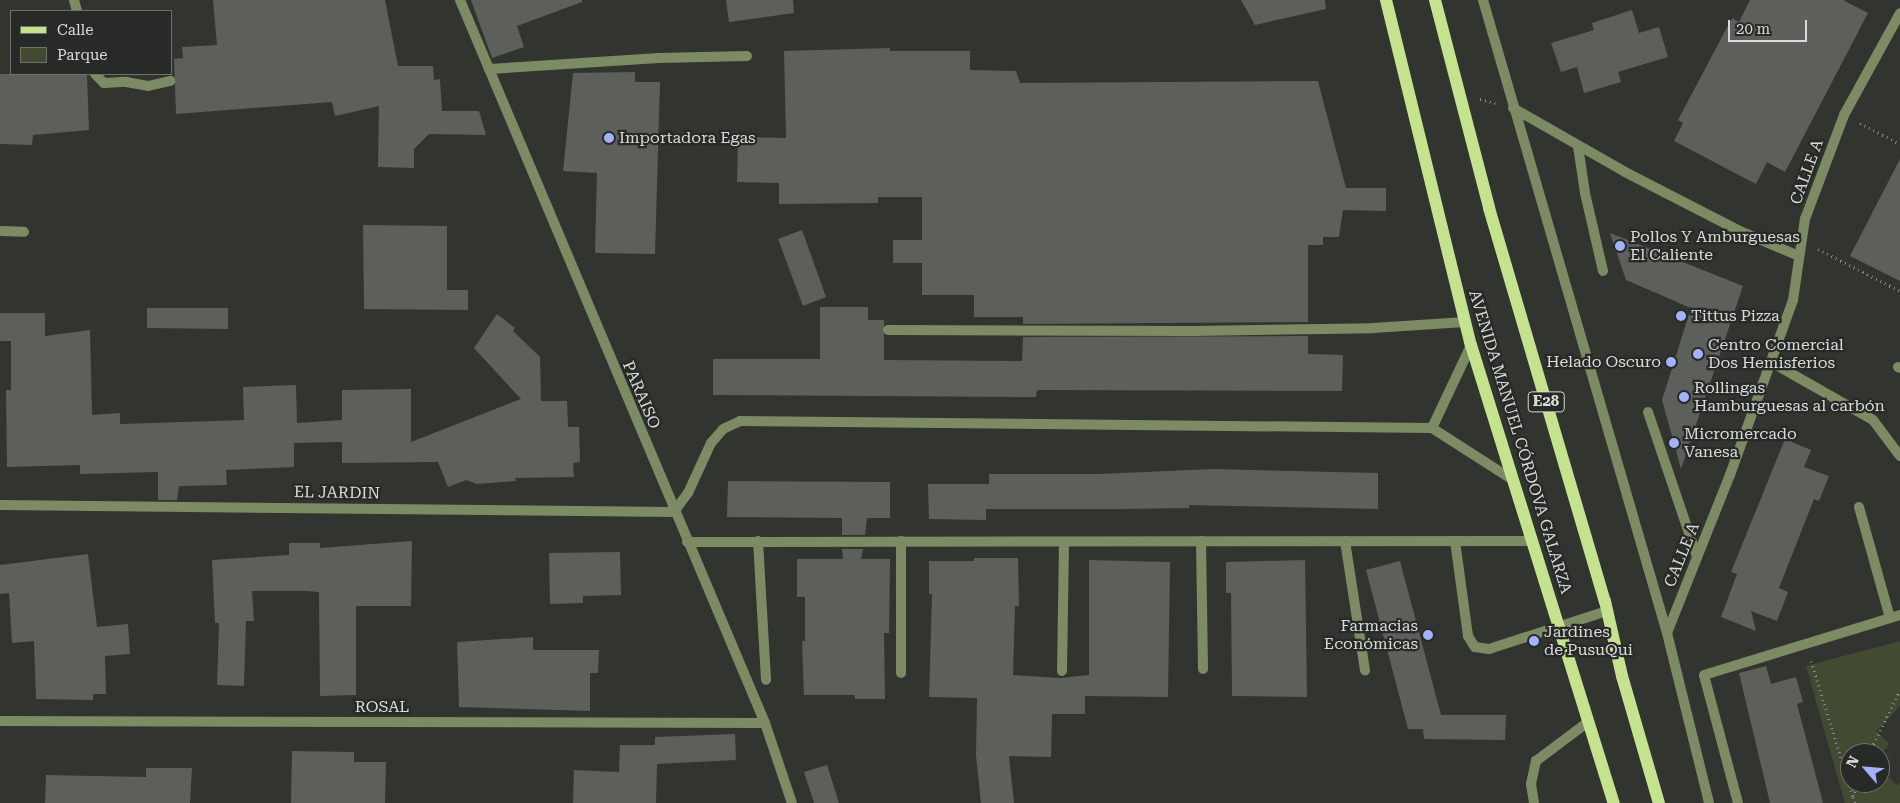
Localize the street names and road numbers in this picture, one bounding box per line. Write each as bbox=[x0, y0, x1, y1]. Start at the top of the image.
street label: CALLE A bbox=[1786, 137, 1828, 207]
street label: AVENIDA MANUEL CÓRDOVA GALARZA bbox=[1465, 288, 1575, 596]
street label: PARAISO bbox=[618, 358, 664, 432]
road number: E28 bbox=[1527, 390, 1565, 414]
street label: EL JARDIN bbox=[294, 483, 380, 503]
street label: CALLE A bbox=[1660, 520, 1704, 590]
street label: ROSAL bbox=[355, 697, 409, 717]

